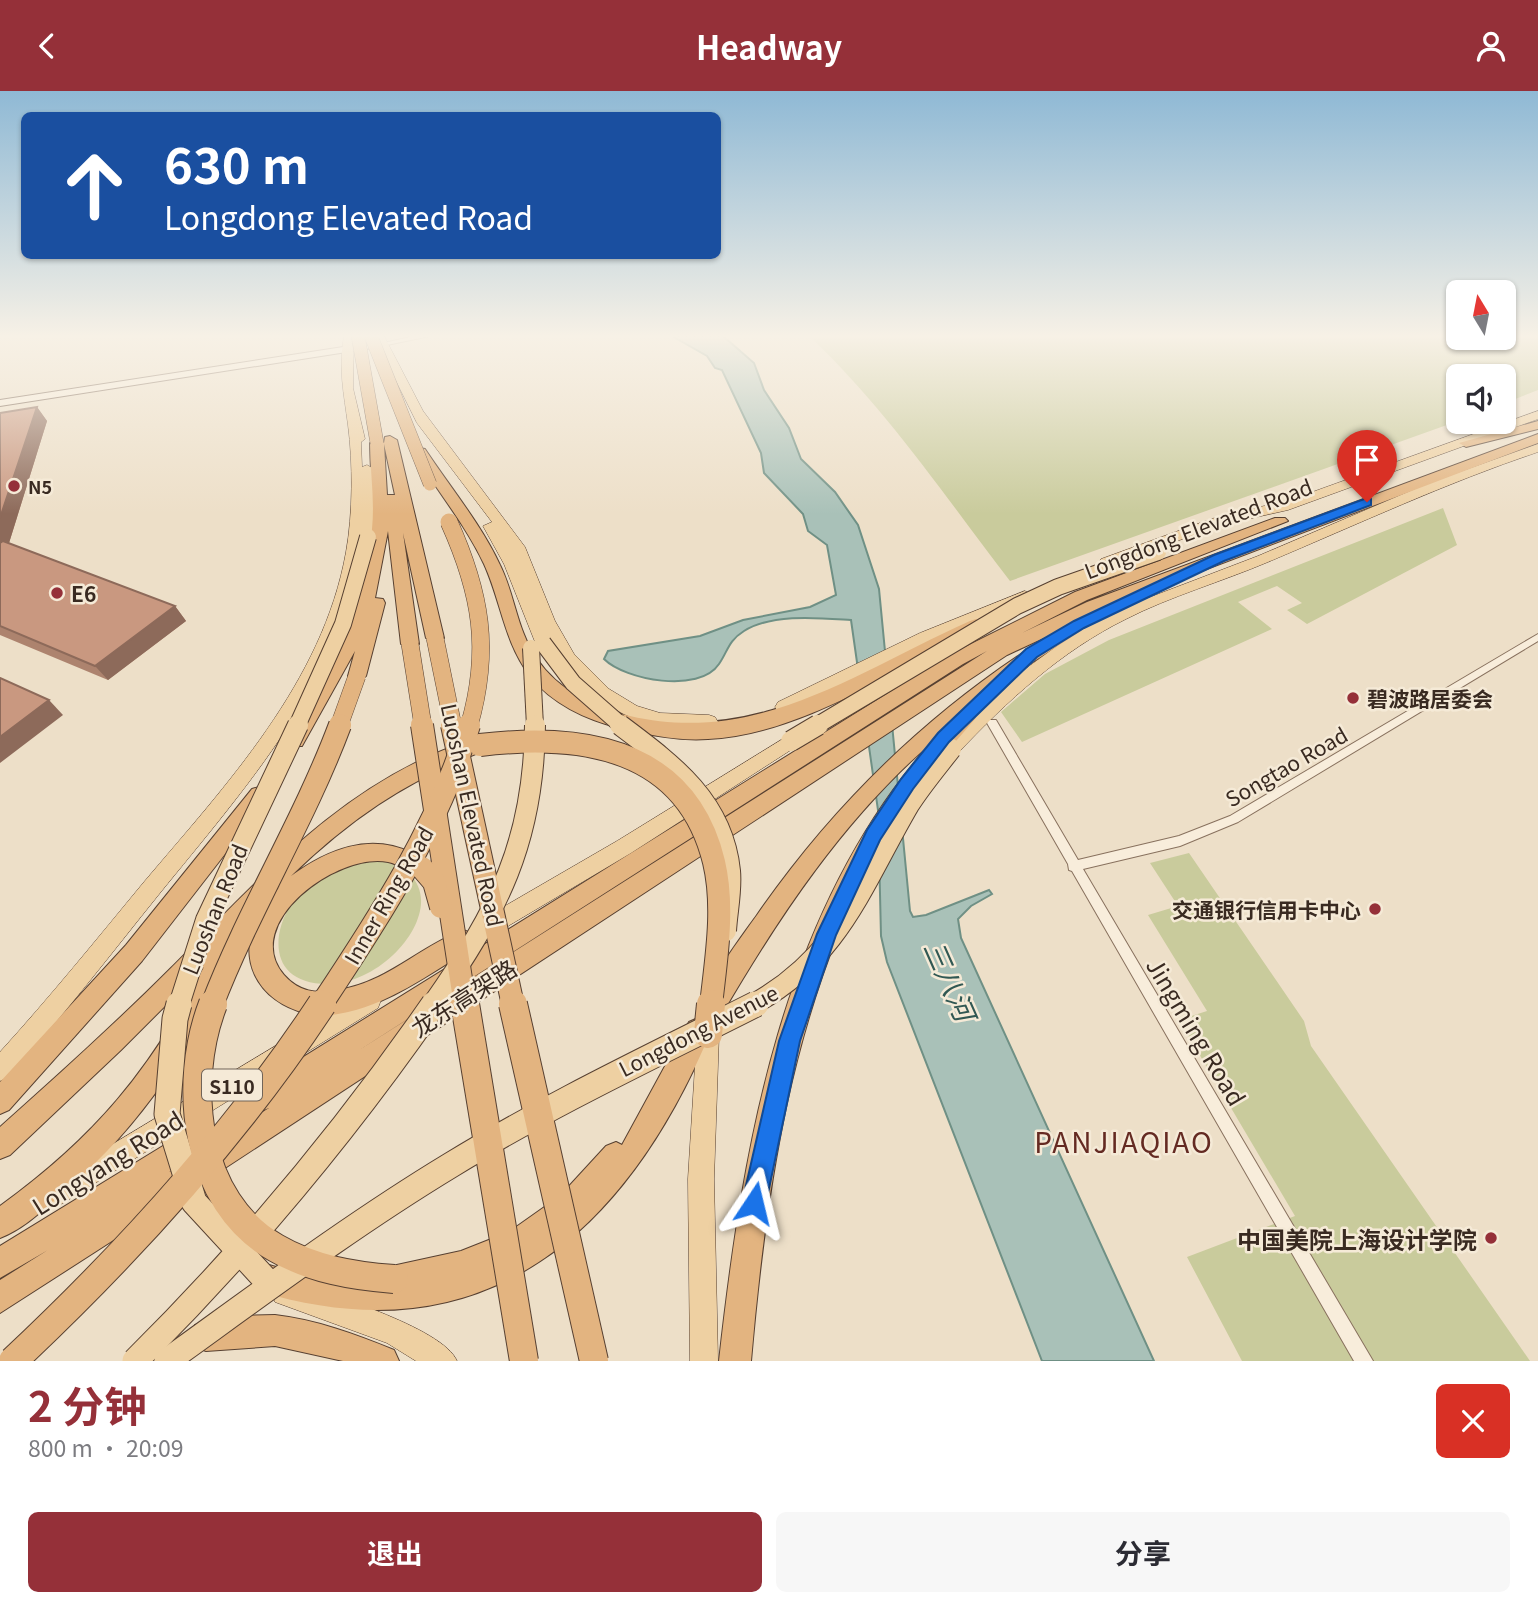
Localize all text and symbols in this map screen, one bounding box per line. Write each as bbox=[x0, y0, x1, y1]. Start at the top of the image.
text: Headway bbox=[696, 23, 842, 69]
icon: back bbox=[28, 27, 66, 65]
icon: person bbox=[1472, 27, 1510, 65]
text: 630 m bbox=[164, 127, 309, 198]
icon: ahead bbox=[49, 140, 140, 231]
text: Longdong Elevated Road bbox=[164, 193, 533, 239]
north arrow bbox=[1446, 280, 1516, 350]
map controls bbox=[1446, 280, 1516, 434]
button: sound bbox=[1446, 364, 1516, 434]
pin bbox=[1337, 430, 1397, 502]
icon: arrive bbox=[1348, 441, 1386, 479]
street label: Longdong Elevated Road bbox=[1080, 471, 1316, 585]
place label: N5 bbox=[28, 473, 52, 499]
marker: N5 bbox=[6, 478, 22, 494]
place label: E6 bbox=[71, 578, 96, 608]
marker: E6 bbox=[49, 585, 65, 601]
place label: 碧波路居委会 bbox=[1367, 683, 1493, 713]
marker: 碧波路居委会 bbox=[1345, 690, 1361, 706]
street label: Luoshan Elevated Road bbox=[435, 701, 511, 929]
street label: Songtao Road bbox=[1219, 719, 1353, 813]
street label: Inner Ring Road bbox=[336, 820, 440, 970]
street label: Luoshan Road bbox=[174, 839, 254, 979]
place label: 交通银行信用卡中心 bbox=[1172, 894, 1361, 924]
marker: 交通银行信用卡中心 bbox=[1367, 901, 1383, 917]
water label: 三八河 bbox=[916, 933, 988, 1031]
street label: 龙东高架路 bbox=[403, 950, 523, 1044]
street label: Jingming Road bbox=[1139, 950, 1255, 1112]
street label: Longdong Avenue bbox=[613, 977, 783, 1083]
road number: S110 bbox=[202, 1069, 262, 1101]
street label: Longyang Road bbox=[25, 1102, 189, 1222]
district label: PANJIAQIAO bbox=[1034, 1121, 1214, 1161]
position arrow bbox=[717, 1166, 791, 1240]
place label: 中国美院上海设计学院 bbox=[1237, 1221, 1477, 1256]
marker: 中国美院上海设计学院 bbox=[1483, 1230, 1499, 1246]
text: 2 分钟 bbox=[28, 1373, 146, 1434]
button: close bbox=[1436, 1384, 1510, 1458]
text: 800 m · 20:09 bbox=[28, 1430, 184, 1464]
button: 退出 bbox=[28, 1512, 762, 1592]
button: 分享 bbox=[776, 1512, 1510, 1592]

